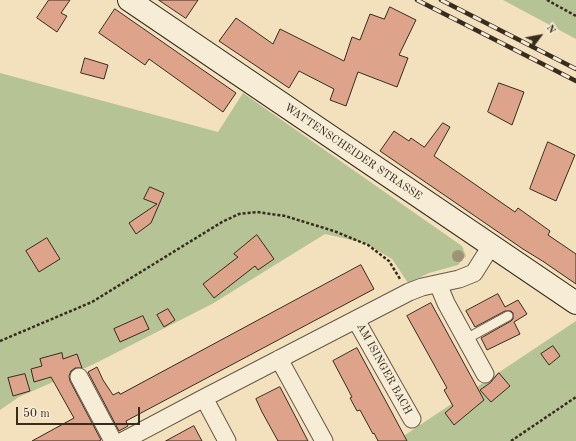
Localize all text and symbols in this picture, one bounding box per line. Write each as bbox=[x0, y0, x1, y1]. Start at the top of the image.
north arrow bbox=[520, 16, 560, 56]
text: N bbox=[544, 23, 557, 36]
street label: WATTENSCHEIDER STRASSE bbox=[282, 101, 424, 203]
street label: AM ISINGER BACH bbox=[353, 321, 415, 417]
scale bar bbox=[18, 399, 142, 425]
text: 50 m bbox=[23, 408, 50, 420]

